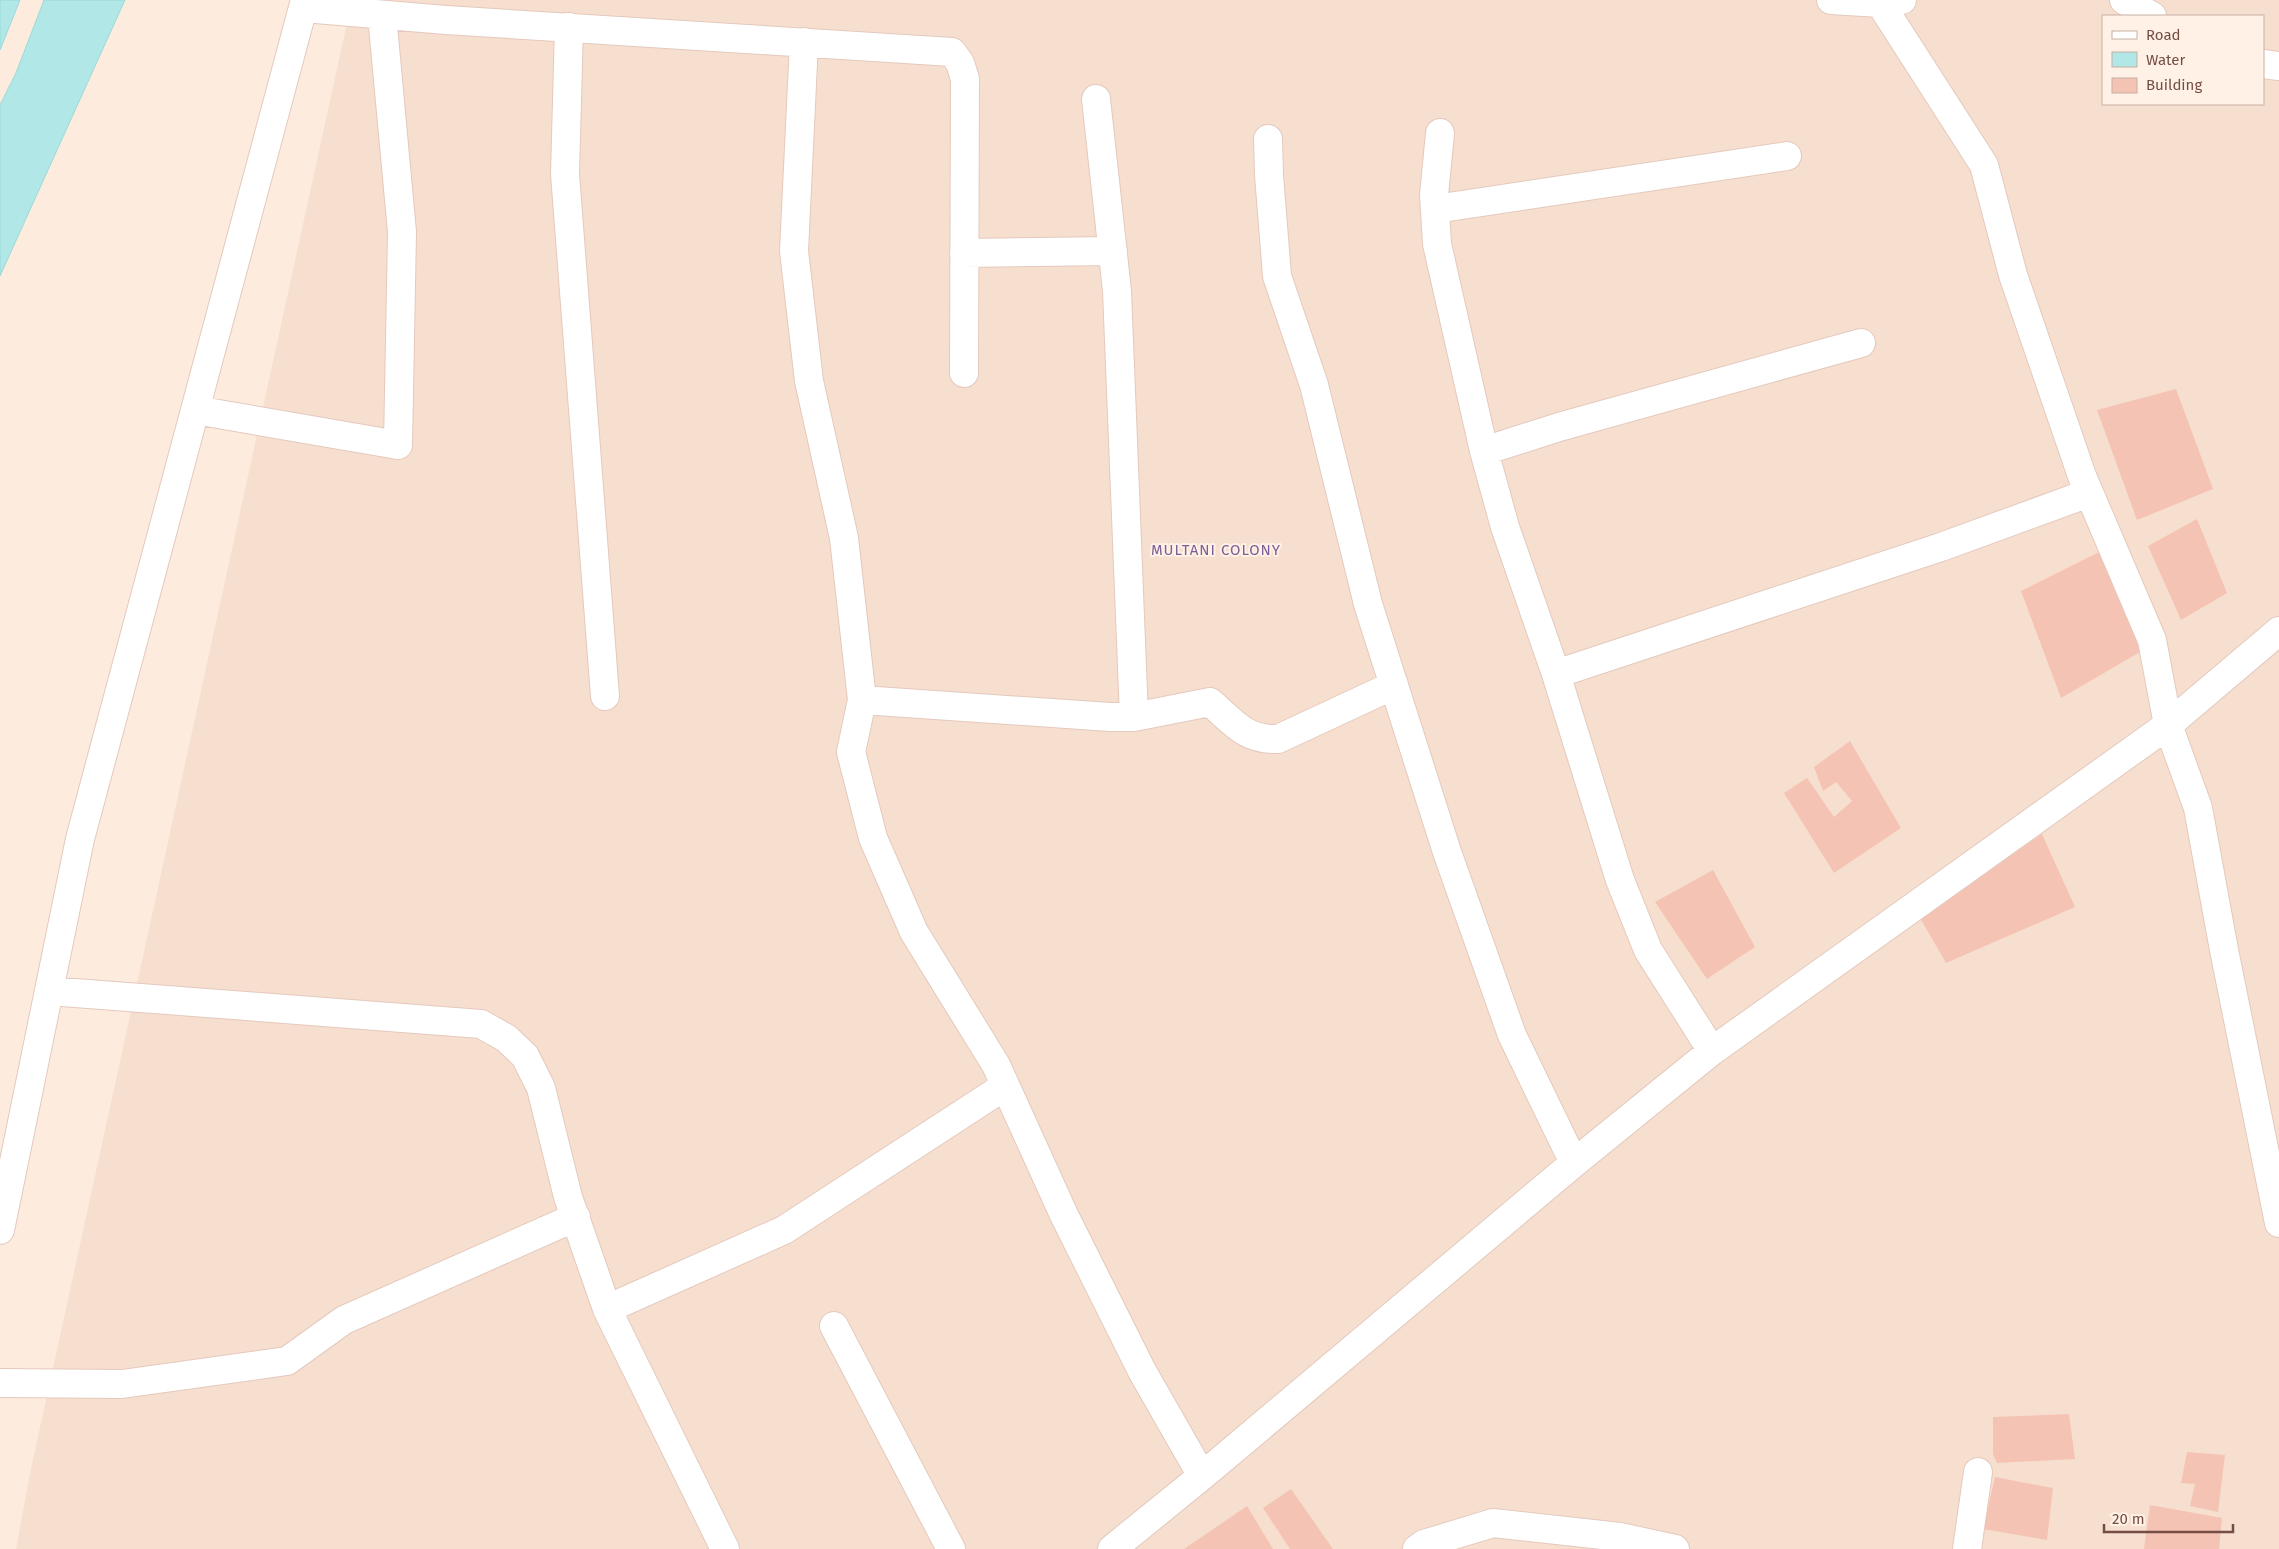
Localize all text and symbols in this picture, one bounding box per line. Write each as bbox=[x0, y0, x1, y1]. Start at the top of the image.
legend bbox=[2102, 15, 2264, 105]
text: Road bbox=[2146, 26, 2181, 44]
text: Water bbox=[2146, 51, 2185, 69]
text: Building bbox=[2146, 76, 2202, 94]
district label: MULTANI COLONY bbox=[1151, 541, 1281, 559]
scale bar bbox=[2104, 1502, 2233, 1534]
text: 20 m bbox=[2112, 1510, 2145, 1528]

